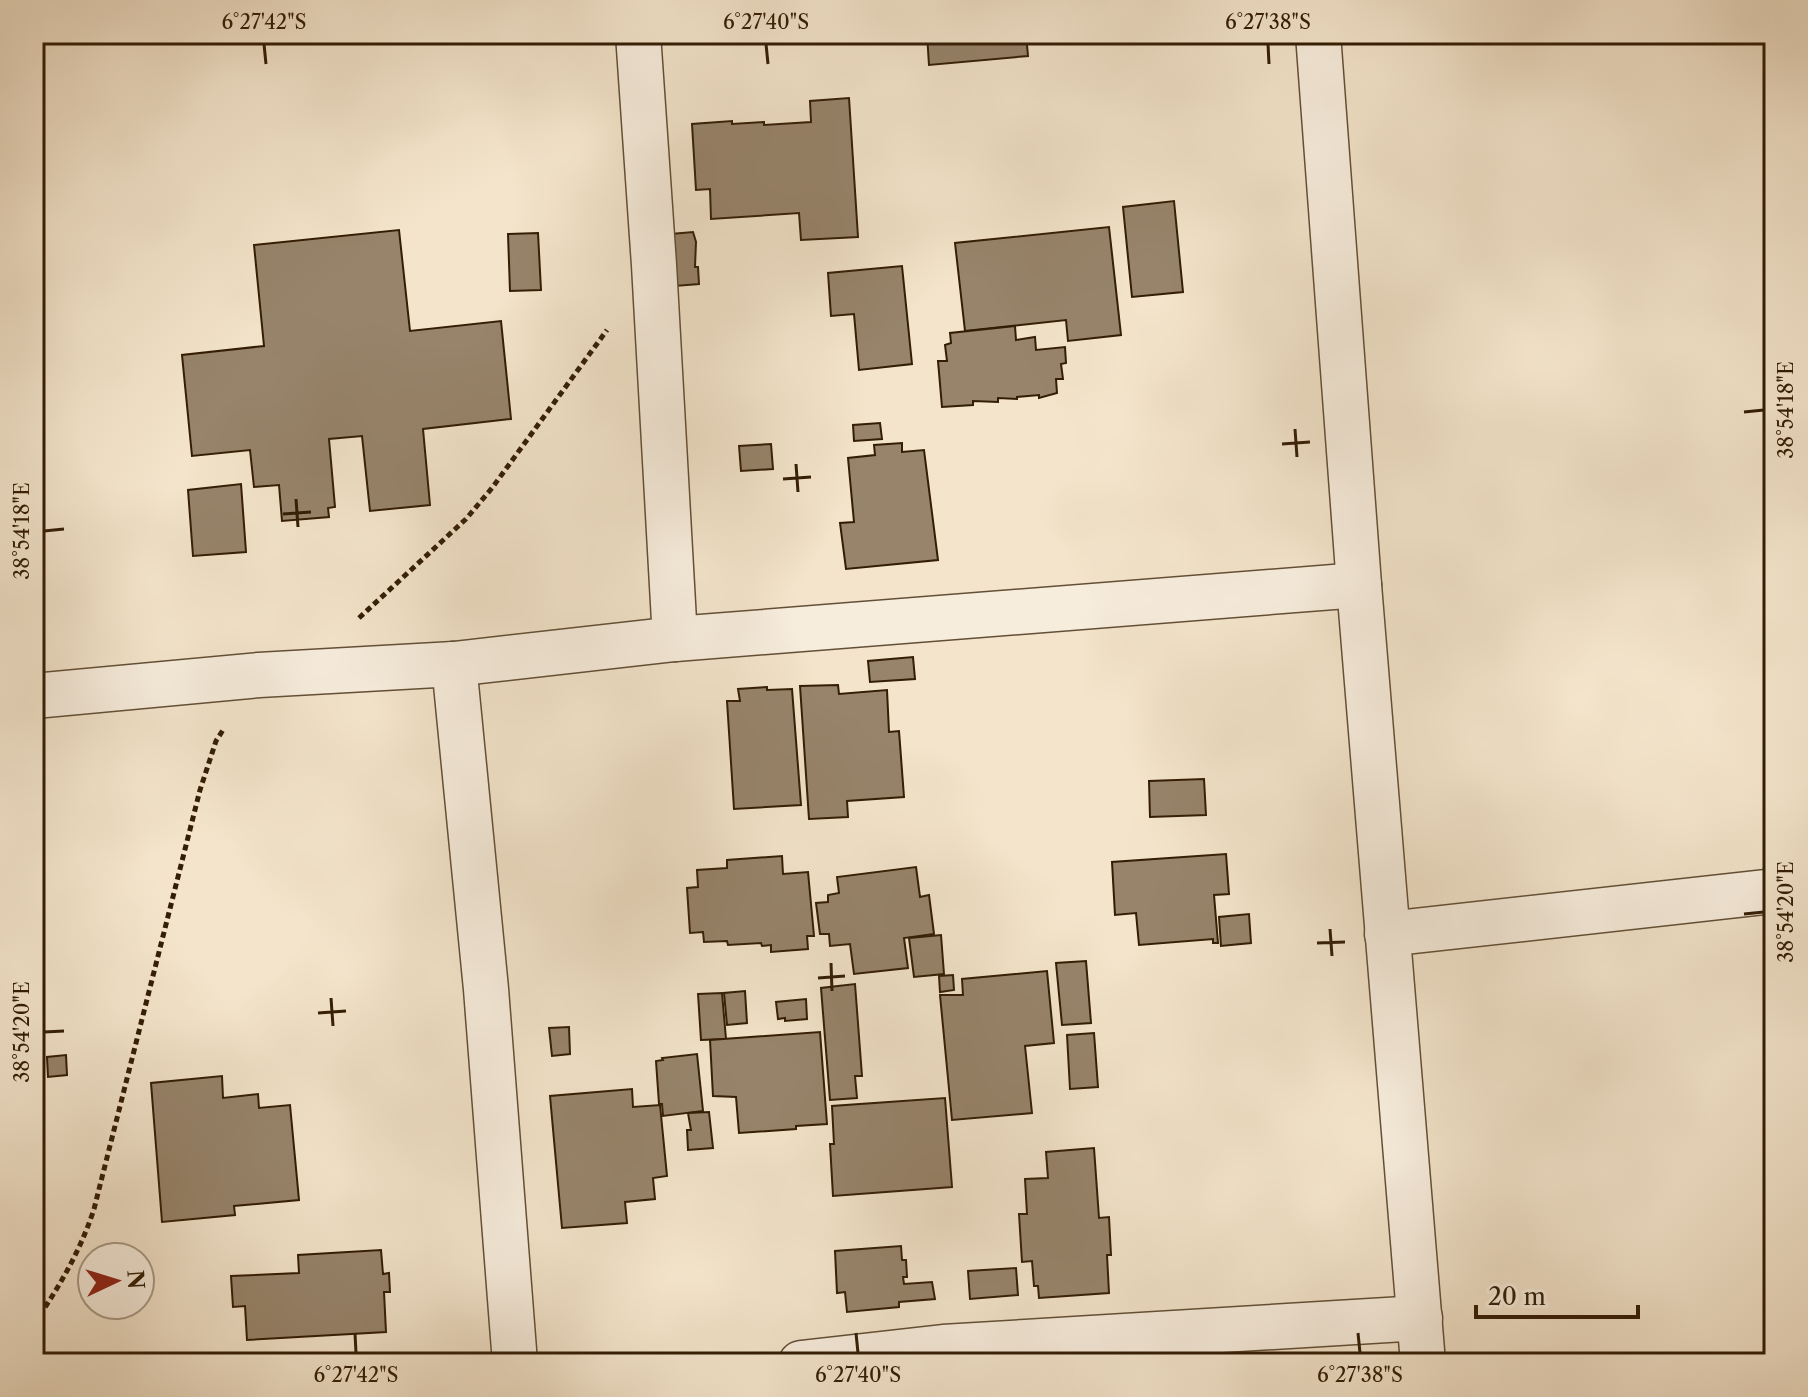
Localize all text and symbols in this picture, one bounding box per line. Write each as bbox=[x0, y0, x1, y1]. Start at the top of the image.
text: 6°27'42"S bbox=[221, 10, 307, 34]
text: 6°27'40"S bbox=[723, 10, 809, 34]
text: 6°27'38"S bbox=[1225, 10, 1311, 34]
text: 38°54'18"E bbox=[1774, 361, 1798, 459]
text: 38°54'18"E bbox=[10, 482, 34, 580]
text: 38°54'20"E bbox=[1774, 861, 1798, 963]
text: 38°54'20"E bbox=[10, 981, 34, 1083]
north arrow bbox=[76, 1241, 156, 1321]
text: N bbox=[121, 1269, 150, 1290]
scale bar bbox=[1476, 1269, 1638, 1319]
text: 20 m bbox=[1488, 1282, 1546, 1311]
text: 6°27'42"S bbox=[313, 1363, 399, 1387]
text: 6°27'40"S bbox=[815, 1363, 901, 1387]
text: 6°27'38"S bbox=[1317, 1363, 1403, 1387]

